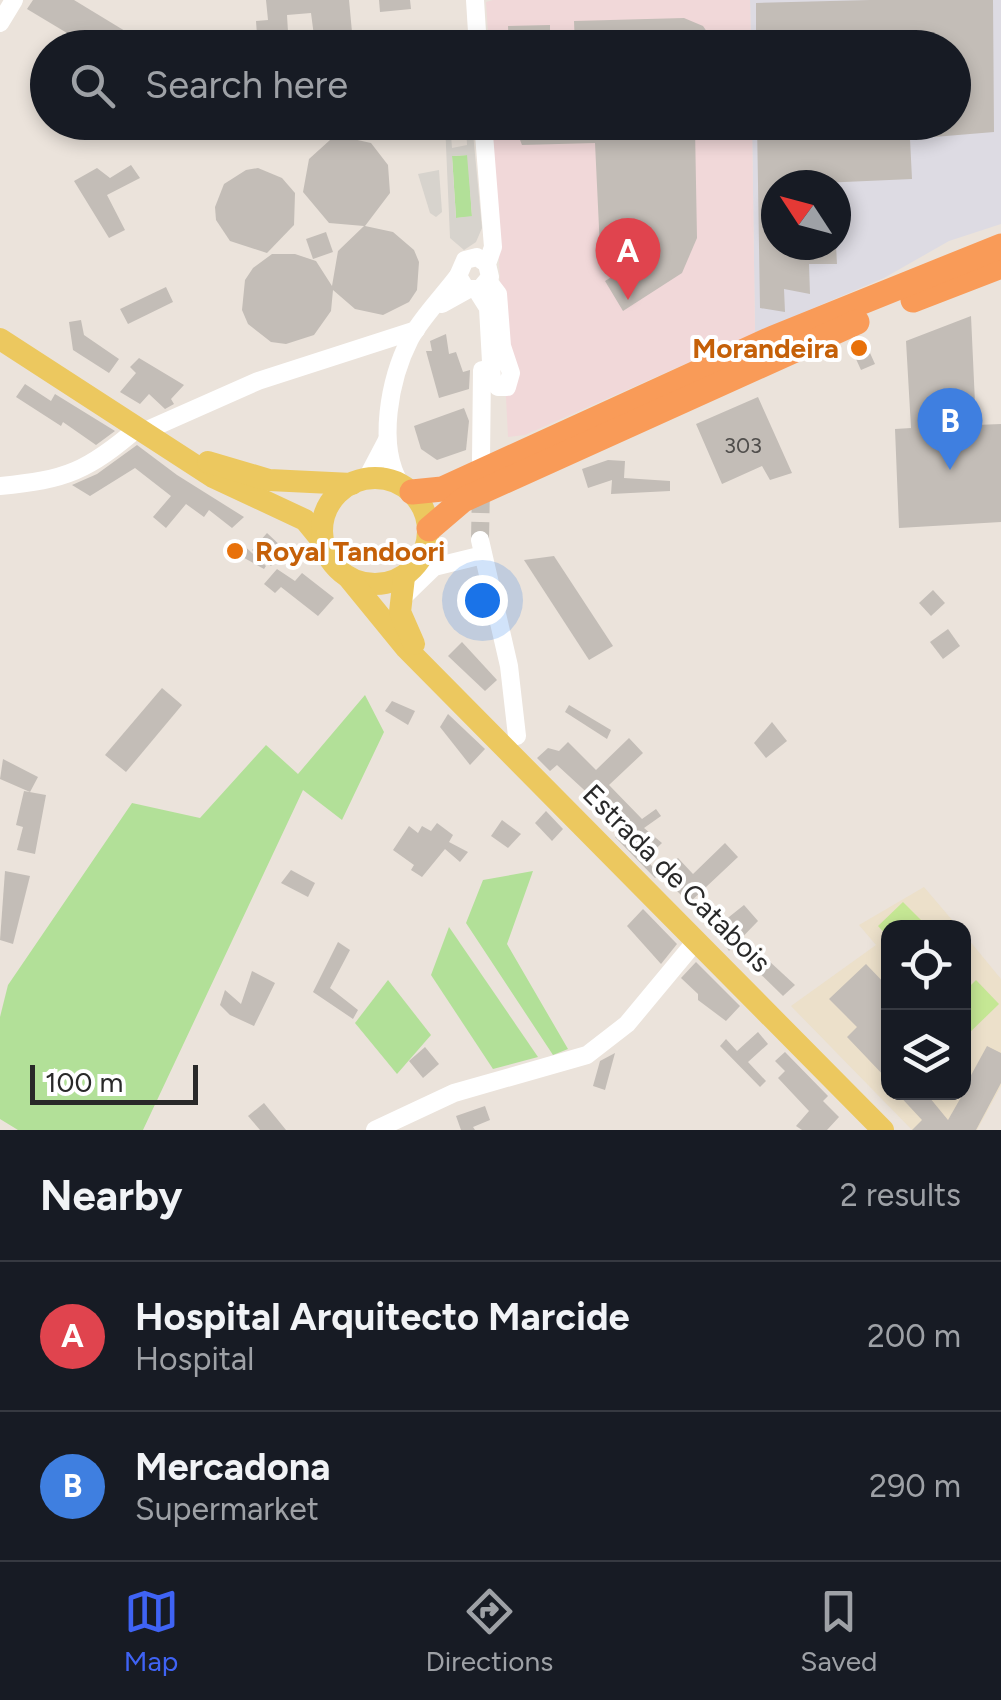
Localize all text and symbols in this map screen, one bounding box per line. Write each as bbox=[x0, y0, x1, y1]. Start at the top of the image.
search box bbox=[30, 30, 971, 140]
icon: search bbox=[65, 58, 120, 113]
text: Search here bbox=[145, 62, 348, 108]
north arrow bbox=[761, 170, 851, 260]
pin: A bbox=[596, 218, 660, 300]
place label: Morandeira bbox=[692, 331, 839, 365]
marker: Morandeira bbox=[848, 337, 870, 359]
pin: B bbox=[918, 388, 982, 470]
house number: 303 bbox=[724, 432, 762, 459]
place label: Royal Tandoori bbox=[255, 534, 445, 568]
marker: Royal Tandoori bbox=[224, 540, 246, 562]
your location bbox=[457, 575, 508, 626]
street label: Estrada de Catabois bbox=[576, 777, 778, 979]
map controls bbox=[881, 920, 971, 1100]
button: locate bbox=[881, 920, 971, 1010]
button: layers bbox=[881, 1010, 971, 1100]
scale bar bbox=[30, 1060, 198, 1104]
text: 100 m bbox=[45, 1065, 123, 1099]
text: Nearby bbox=[40, 1170, 182, 1221]
text: 2 results bbox=[840, 1176, 961, 1214]
text: Hospital Arquitecto Marcide bbox=[135, 1294, 630, 1340]
text: A bbox=[61, 1317, 84, 1355]
text: 200 m bbox=[867, 1317, 961, 1355]
text: Hospital bbox=[135, 1340, 254, 1378]
text: Mercadona bbox=[135, 1444, 331, 1490]
text: B bbox=[63, 1467, 82, 1505]
text: 290 m bbox=[869, 1467, 961, 1505]
text: Supermarket bbox=[135, 1490, 319, 1528]
tab: Map bbox=[124, 1584, 179, 1678]
tab: Directions bbox=[426, 1584, 553, 1678]
tab: Saved bbox=[800, 1584, 877, 1678]

